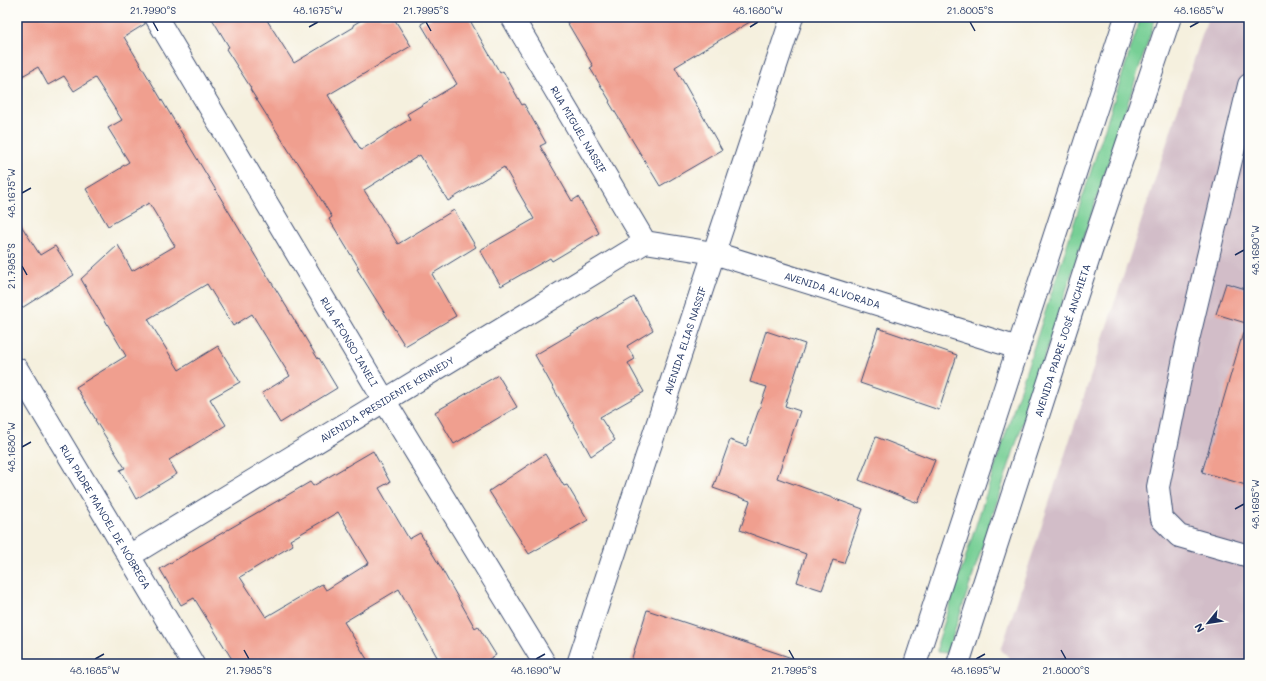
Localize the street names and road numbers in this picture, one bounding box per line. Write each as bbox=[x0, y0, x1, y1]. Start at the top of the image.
street label: RUA MIGUEL NASSIF bbox=[547, 83, 610, 176]
street label: AVENIDA PADRE JOSÉ ANCHIETA bbox=[1031, 262, 1093, 419]
street label: AVENIDA ALVORADA bbox=[783, 268, 882, 312]
street label: AVENIDA ELIAS NASSIF bbox=[661, 284, 710, 396]
street label: RUA AFONSO IANELI bbox=[317, 294, 382, 390]
street label: AVENIDA PRESIDENTE KENNEDY bbox=[317, 353, 457, 445]
street label: RUA PADRE MANOEL DE NÓBREGA bbox=[57, 442, 154, 591]

